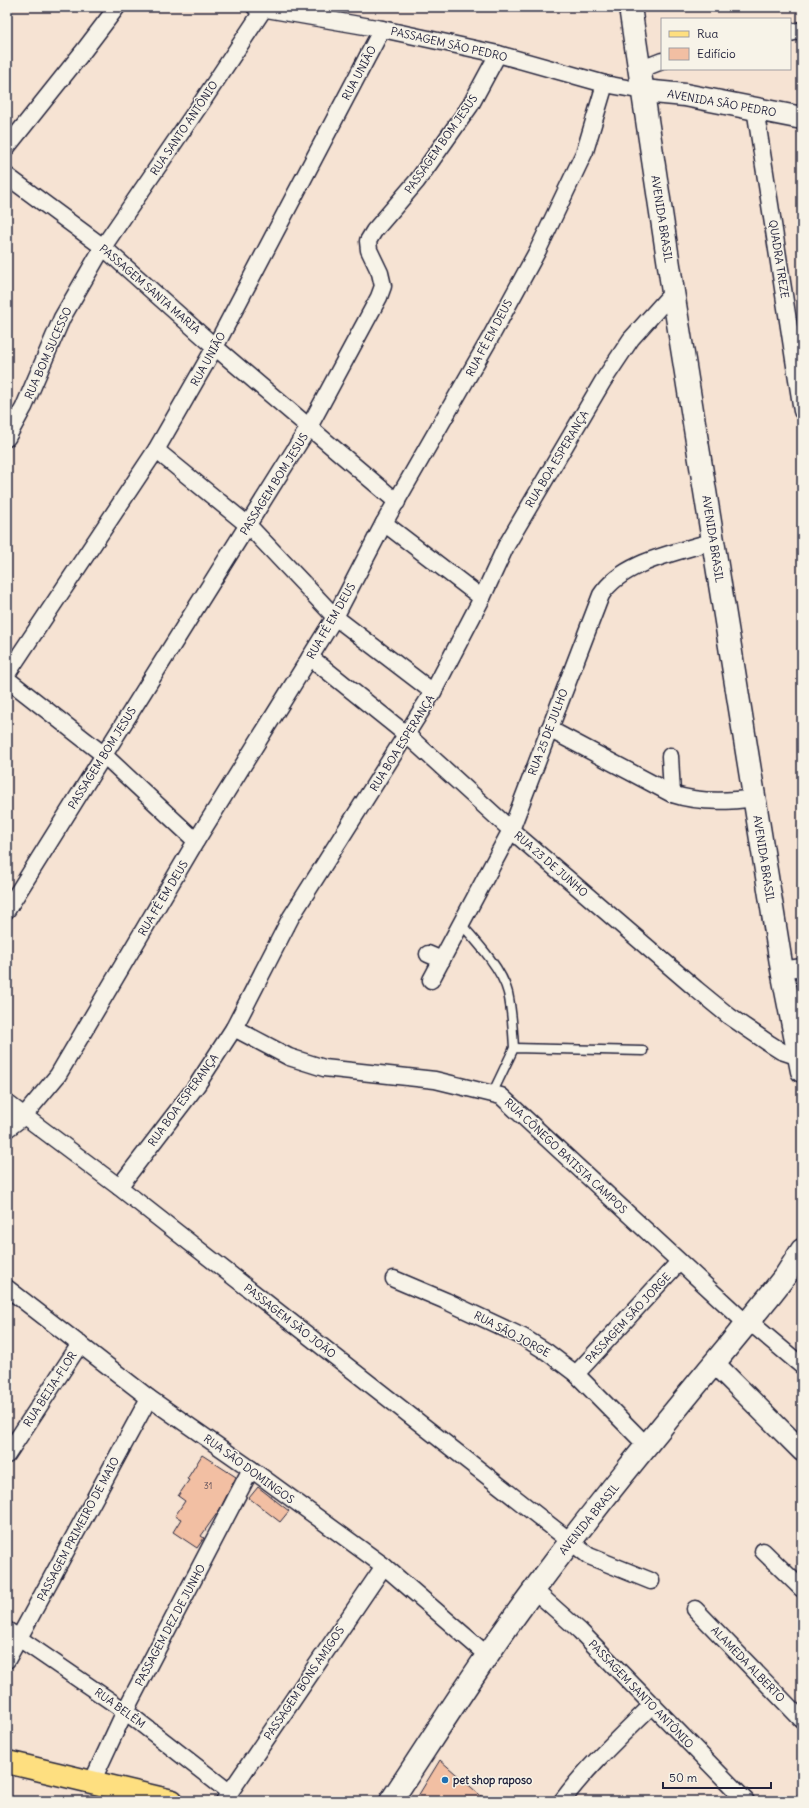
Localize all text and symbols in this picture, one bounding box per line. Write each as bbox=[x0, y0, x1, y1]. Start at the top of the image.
legend bbox=[661, 18, 791, 70]
street label: PASSAGEM SÃO PEDRO bbox=[389, 24, 509, 64]
text: Rua bbox=[697, 26, 719, 41]
street label: RUA UNIÃO bbox=[339, 43, 379, 103]
text: Edifício bbox=[697, 46, 736, 61]
street label: RUA SANTO ANTÔNIO bbox=[146, 78, 221, 178]
street label: AVENIDA SÃO PEDRO bbox=[666, 87, 778, 119]
street label: PASSAGEM BOM JESUS bbox=[401, 92, 481, 196]
street label: AVENIDA BRASIL bbox=[648, 174, 676, 264]
street label: QUADRA TREZE bbox=[766, 219, 792, 299]
street label: PASSAGEM SANTA MARIA bbox=[97, 241, 203, 337]
street label: RUA FÉ EM DEUS bbox=[462, 297, 515, 379]
street label: RUA BOM SUCESSO bbox=[21, 305, 75, 401]
street label: RUA UNIÃO bbox=[187, 330, 229, 388]
street label: RUA BOA ESPERANÇA bbox=[522, 408, 592, 510]
street label: PASSAGEM BOM JESUS bbox=[237, 430, 311, 538]
street label: AVENIDA BRASIL bbox=[699, 494, 727, 584]
street label: RUA FÉ EM DEUS bbox=[303, 580, 358, 661]
street label: RUA 25 DE JULHO bbox=[525, 687, 571, 777]
street label: RUA BOA ESPERANÇA bbox=[367, 692, 437, 794]
street label: PASSAGEM BOM JESUS bbox=[65, 704, 139, 812]
street label: AVENIDA BRASIL bbox=[750, 814, 778, 904]
street label: RUA 23 DE JUNHO bbox=[511, 828, 591, 900]
street label: RUA FÉ EM DEUS bbox=[134, 857, 191, 938]
street label: RUA BOA ESPERANÇA bbox=[145, 1051, 221, 1149]
street label: RUA CÔNEGO BATISTA CAMPOS bbox=[502, 1095, 631, 1217]
street label: PASSAGEM SÃO JORGE bbox=[582, 1270, 674, 1366]
street label: PASSAGEM SÃO JOÃO bbox=[241, 1281, 339, 1361]
street label: RUA SÃO JORGE bbox=[472, 1308, 552, 1360]
street label: RUA BEIJA-FLOR bbox=[20, 1349, 80, 1429]
street label: RUA SÃO DOMINGOS bbox=[201, 1431, 297, 1507]
street label: PASSAGEM PRIMEIRO DE MAIO bbox=[34, 1455, 122, 1603]
house number: 31 bbox=[204, 1480, 212, 1491]
street label: AVENIDA BRASIL bbox=[556, 1480, 622, 1558]
street label: PASSAGEM DEZ DE JUNHO bbox=[132, 1562, 208, 1688]
street label: ALAMEDA ALBERTO bbox=[708, 1623, 788, 1705]
street label: PASSAGEM BONS AMIGOS bbox=[261, 1624, 347, 1742]
street label: PASSAGEM SANTO ANTÔNIO bbox=[585, 1636, 697, 1751]
street label: RUA BELÉM bbox=[92, 1684, 149, 1731]
scale bar bbox=[663, 1764, 771, 1790]
text: 50 m bbox=[669, 1770, 698, 1785]
place label: pet shop raposo bbox=[453, 1773, 532, 1788]
marker: pet shop raposo bbox=[440, 1775, 450, 1785]

